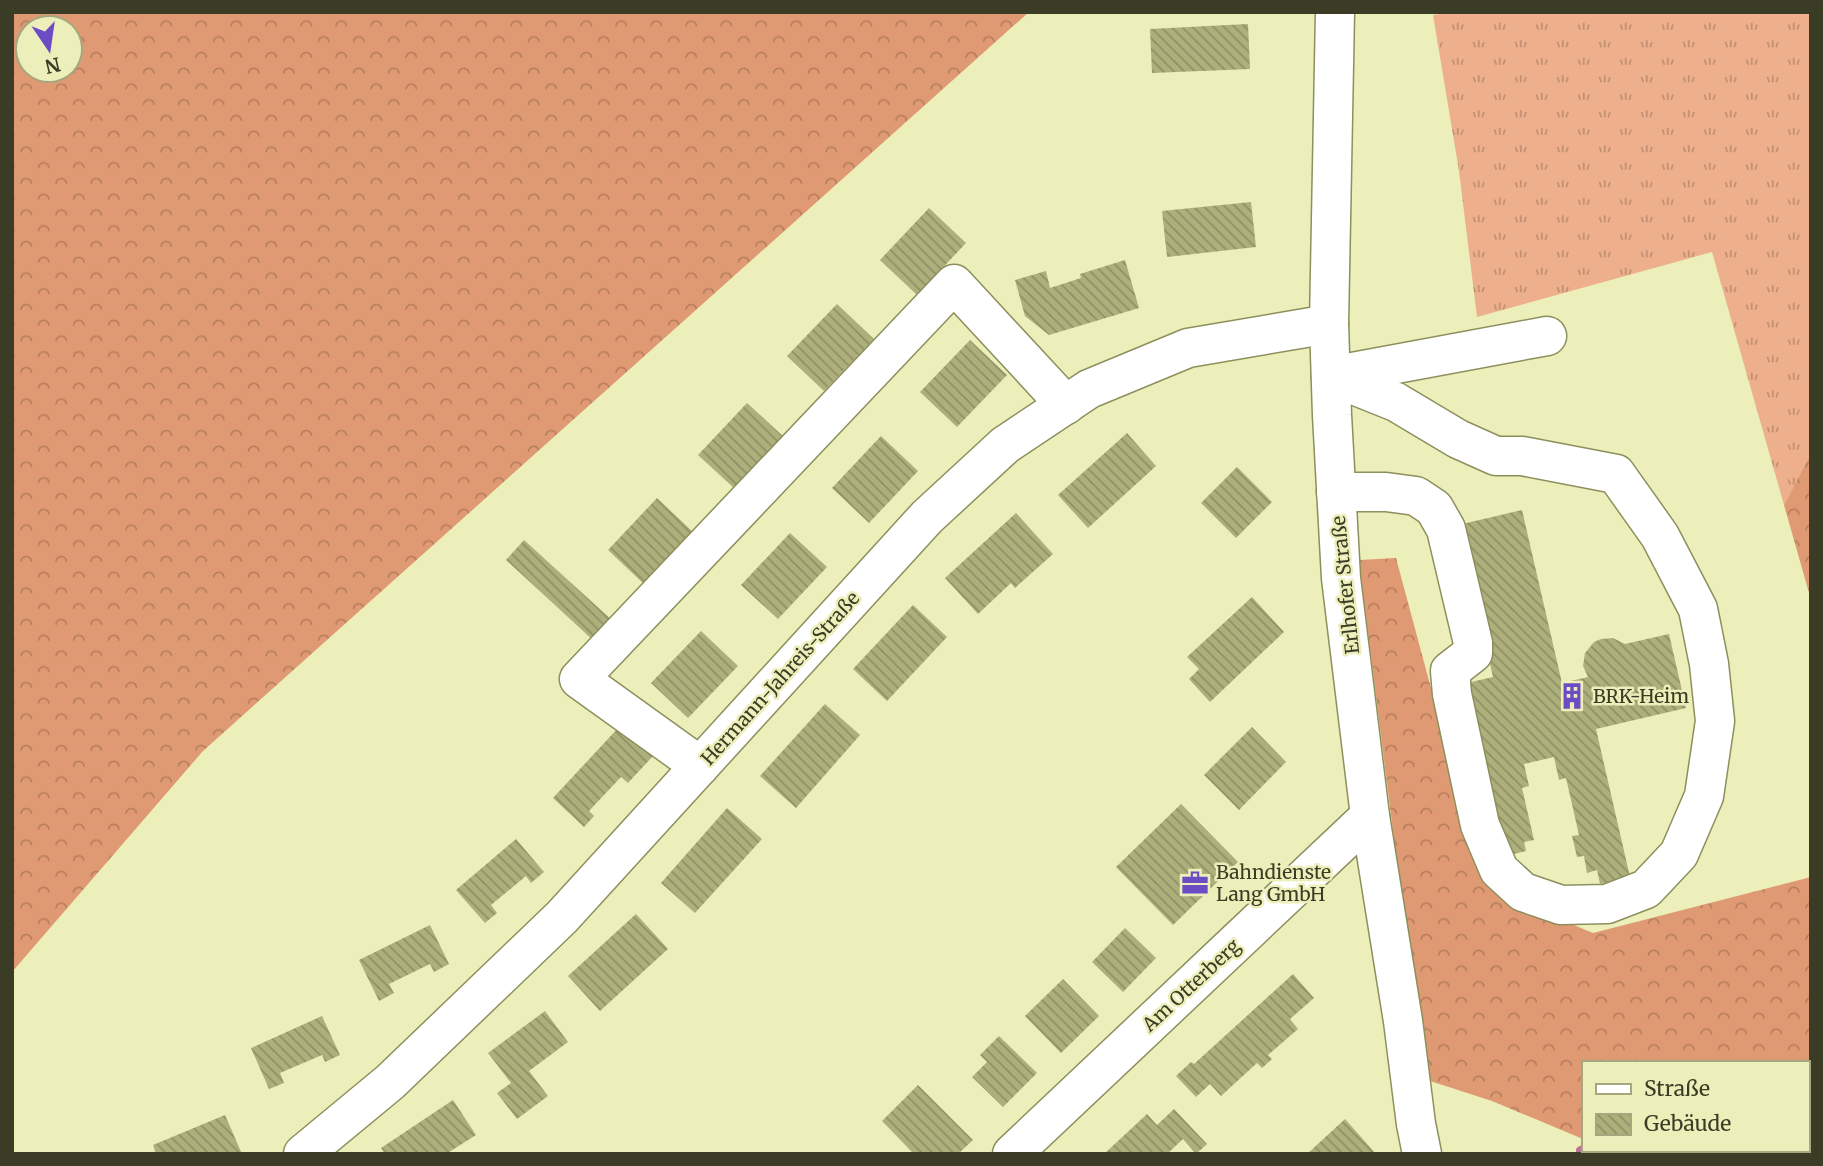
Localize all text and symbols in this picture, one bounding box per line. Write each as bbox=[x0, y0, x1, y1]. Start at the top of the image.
north arrow bbox=[14, 14, 84, 84]
text: N bbox=[43, 52, 63, 79]
street label: Erlhofer Straße bbox=[1326, 514, 1364, 655]
street label: Hermann-Jahreis-Straße bbox=[696, 586, 864, 770]
building icon: BRK-Heim bbox=[1557, 681, 1587, 711]
place label: BRK-Heim bbox=[1593, 684, 1689, 708]
place label: Bahndienste Lang GmbH bbox=[1216, 860, 1331, 906]
office icon: Bahndienste Lang GmbH bbox=[1180, 868, 1210, 898]
street label: Am Otterberg bbox=[1136, 933, 1245, 1037]
legend bbox=[1582, 1061, 1809, 1152]
text: Straße bbox=[1644, 1075, 1710, 1102]
text: Gebäude bbox=[1644, 1110, 1731, 1137]

